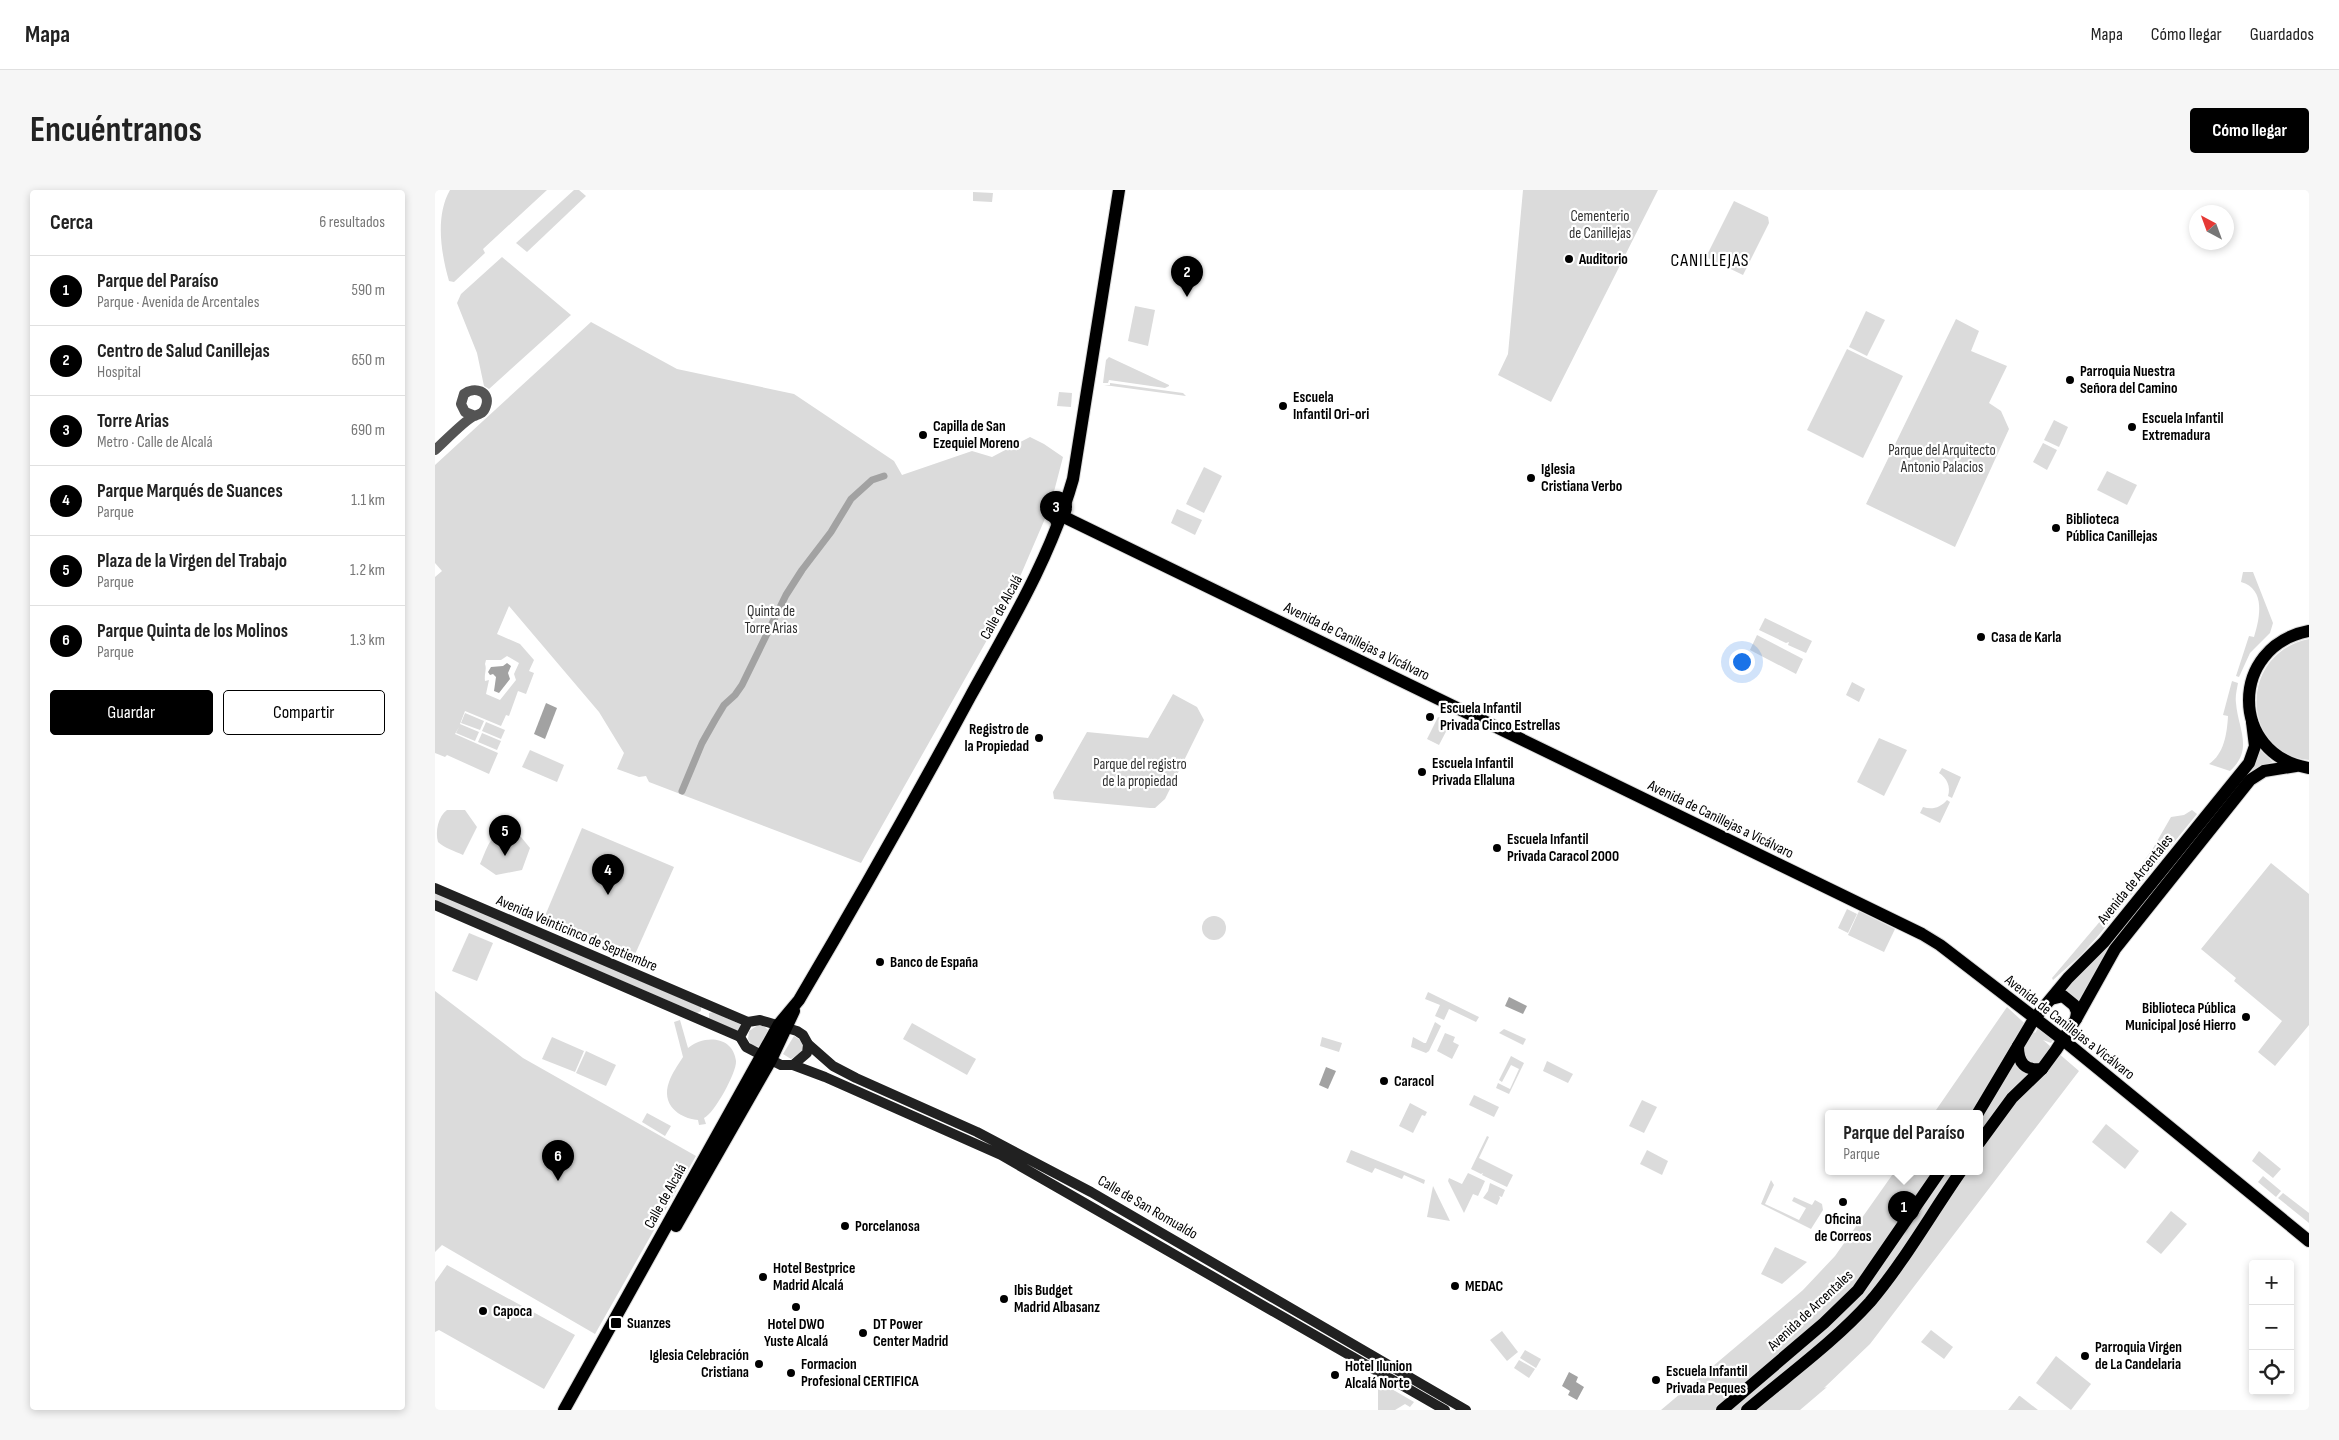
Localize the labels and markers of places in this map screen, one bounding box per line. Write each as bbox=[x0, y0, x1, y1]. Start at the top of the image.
place label: Auditorio bbox=[1578, 250, 1628, 269]
marker: Auditorio bbox=[1563, 253, 1575, 265]
pin: 2 bbox=[1171, 256, 1203, 297]
place label: Parroquia Nuestra Señora del Camino bbox=[2080, 362, 2178, 398]
marker: Parroquia Nuestra Señora del Camino bbox=[2064, 374, 2076, 386]
place label: Escuela Infantil Ori-ori bbox=[1293, 388, 1369, 424]
marker: Escuela Infantil Ori-ori bbox=[1277, 400, 1289, 412]
place label: Escuela Infantil Extremadura bbox=[2142, 409, 2224, 445]
place label: Capilla de San Ezequiel Moreno bbox=[933, 417, 1020, 453]
marker: Escuela Infantil Extremadura bbox=[2126, 421, 2138, 433]
marker: Capilla de San Ezequiel Moreno bbox=[917, 429, 929, 441]
place label: Iglesia Cristiana Verbo bbox=[1541, 460, 1622, 496]
marker: Iglesia Cristiana Verbo bbox=[1525, 472, 1537, 484]
pin: 3 bbox=[1040, 491, 1072, 532]
place label: Biblioteca Pública Canillejas bbox=[2066, 510, 2158, 546]
marker: Biblioteca Pública Canillejas bbox=[2050, 522, 2062, 534]
place label: Casa de Karla bbox=[1991, 628, 2061, 647]
marker: Casa de Karla bbox=[1975, 631, 1987, 643]
place label: Escuela Infantil Privada Cinco Estrellas bbox=[1440, 699, 1561, 735]
marker: Escuela Infantil Privada Cinco Estrellas bbox=[1424, 711, 1436, 723]
place label: Registro de la Propiedad bbox=[965, 720, 1029, 756]
marker: Registro de la Propiedad bbox=[1033, 732, 1045, 744]
place label: Escuela Infantil Privada Ellaluna bbox=[1432, 754, 1515, 790]
marker: Escuela Infantil Privada Ellaluna bbox=[1416, 766, 1428, 778]
pin: 5 bbox=[489, 815, 521, 856]
place label: Escuela Infantil Privada Caracol 2000 bbox=[1507, 830, 1619, 866]
marker: Escuela Infantil Privada Caracol 2000 bbox=[1491, 842, 1503, 854]
pin: 4 bbox=[592, 854, 624, 895]
place label: Banco de España bbox=[890, 953, 978, 972]
marker: Banco de España bbox=[874, 956, 886, 968]
place label: Biblioteca Pública Municipal José Hierro bbox=[2125, 999, 2236, 1035]
marker: Biblioteca Pública Municipal José Hierro bbox=[2240, 1011, 2252, 1023]
place label: Caracol bbox=[1394, 1072, 1434, 1091]
marker: Caracol bbox=[1378, 1075, 1390, 1087]
pin: 6 bbox=[542, 1140, 574, 1181]
pin: 1 bbox=[1888, 1191, 1920, 1232]
marker: Oficina de Correos bbox=[1837, 1196, 1849, 1208]
place label: Oficina de Correos bbox=[1814, 1210, 1872, 1246]
place label: Porcelanosa bbox=[855, 1217, 920, 1236]
marker: Porcelanosa bbox=[839, 1220, 851, 1232]
place label: Hotel Bestprice Madrid Alcalá bbox=[773, 1259, 855, 1295]
marker: Hotel Bestprice Madrid Alcalá bbox=[757, 1271, 769, 1283]
place label: MEDAC bbox=[1465, 1277, 1504, 1296]
marker: MEDAC bbox=[1449, 1280, 1461, 1292]
place label: Ibis Budget Madrid Albasanz bbox=[1014, 1281, 1100, 1317]
marker: Ibis Budget Madrid Albasanz bbox=[998, 1293, 1010, 1305]
marker: Hotel DWO Yuste Alcalá bbox=[790, 1301, 802, 1313]
place label: Capoca bbox=[493, 1302, 532, 1321]
marker: Capoca bbox=[477, 1305, 489, 1317]
place label: Suanzes bbox=[627, 1314, 671, 1333]
place label: Hotel DWO Yuste Alcalá bbox=[764, 1315, 828, 1351]
place label: DT Power Center Madrid bbox=[873, 1315, 948, 1351]
marker: Suanzes bbox=[609, 1316, 623, 1330]
marker: DT Power Center Madrid bbox=[857, 1327, 869, 1339]
place label: Parroquia Virgen de La Candelaria bbox=[2095, 1338, 2182, 1374]
place label: Iglesia Celebración Cristiana bbox=[650, 1346, 749, 1382]
marker: Parroquia Virgen de La Candelaria bbox=[2079, 1350, 2091, 1362]
place label: Formacion Profesional CERTIFICA bbox=[801, 1355, 920, 1391]
place label: Hotel Ilunion Alcalá Norte bbox=[1344, 1357, 1412, 1393]
marker: Iglesia Celebración Cristiana bbox=[753, 1358, 765, 1370]
place label: Escuela Infantil Privada Peques bbox=[1666, 1362, 1748, 1398]
marker: Formacion Profesional CERTIFICA bbox=[785, 1367, 797, 1379]
marker: Hotel Ilunion Alcalá Norte bbox=[1329, 1369, 1341, 1381]
marker: Escuela Infantil Privada Peques bbox=[1650, 1374, 1662, 1386]

